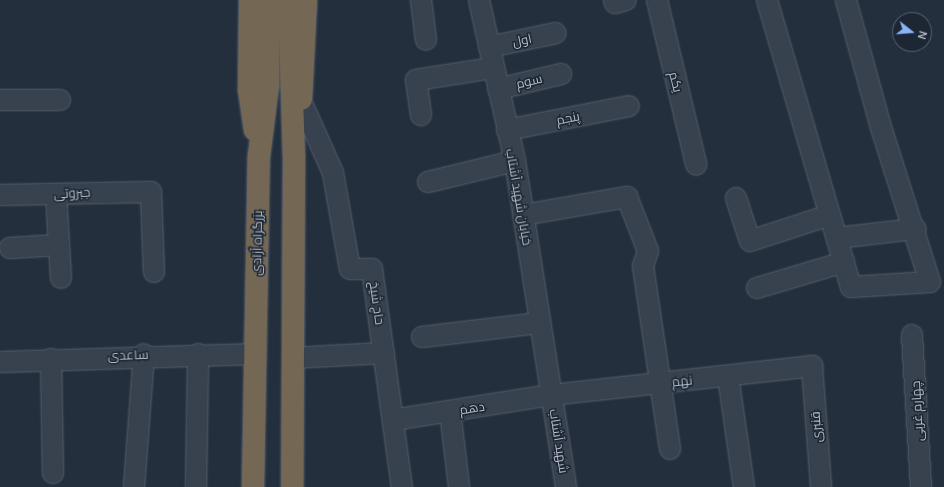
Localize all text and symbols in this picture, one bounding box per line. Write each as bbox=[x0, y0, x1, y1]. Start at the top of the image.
north arrow bbox=[892, 12, 932, 52]
text: N bbox=[915, 29, 931, 41]
street label: اول bbox=[511, 30, 533, 50]
street label: سوم bbox=[514, 70, 544, 92]
street label: یکم bbox=[666, 70, 686, 94]
street label: پنجم bbox=[555, 108, 581, 128]
street label: خیابان شهید آشتاب bbox=[503, 147, 535, 247]
street label: جبروتی bbox=[53, 184, 91, 202]
street label: بزرگراه آزادی bbox=[249, 210, 265, 276]
street label: حاج شیخ bbox=[366, 280, 388, 326]
street label: ساعدی bbox=[107, 346, 149, 364]
street label: نهم bbox=[671, 372, 693, 390]
street label: چهارم غربی bbox=[908, 380, 926, 442]
street label: دهم bbox=[458, 398, 486, 418]
street label: شهید آشتاب bbox=[546, 408, 572, 474]
street label: قنبری bbox=[807, 411, 825, 443]

